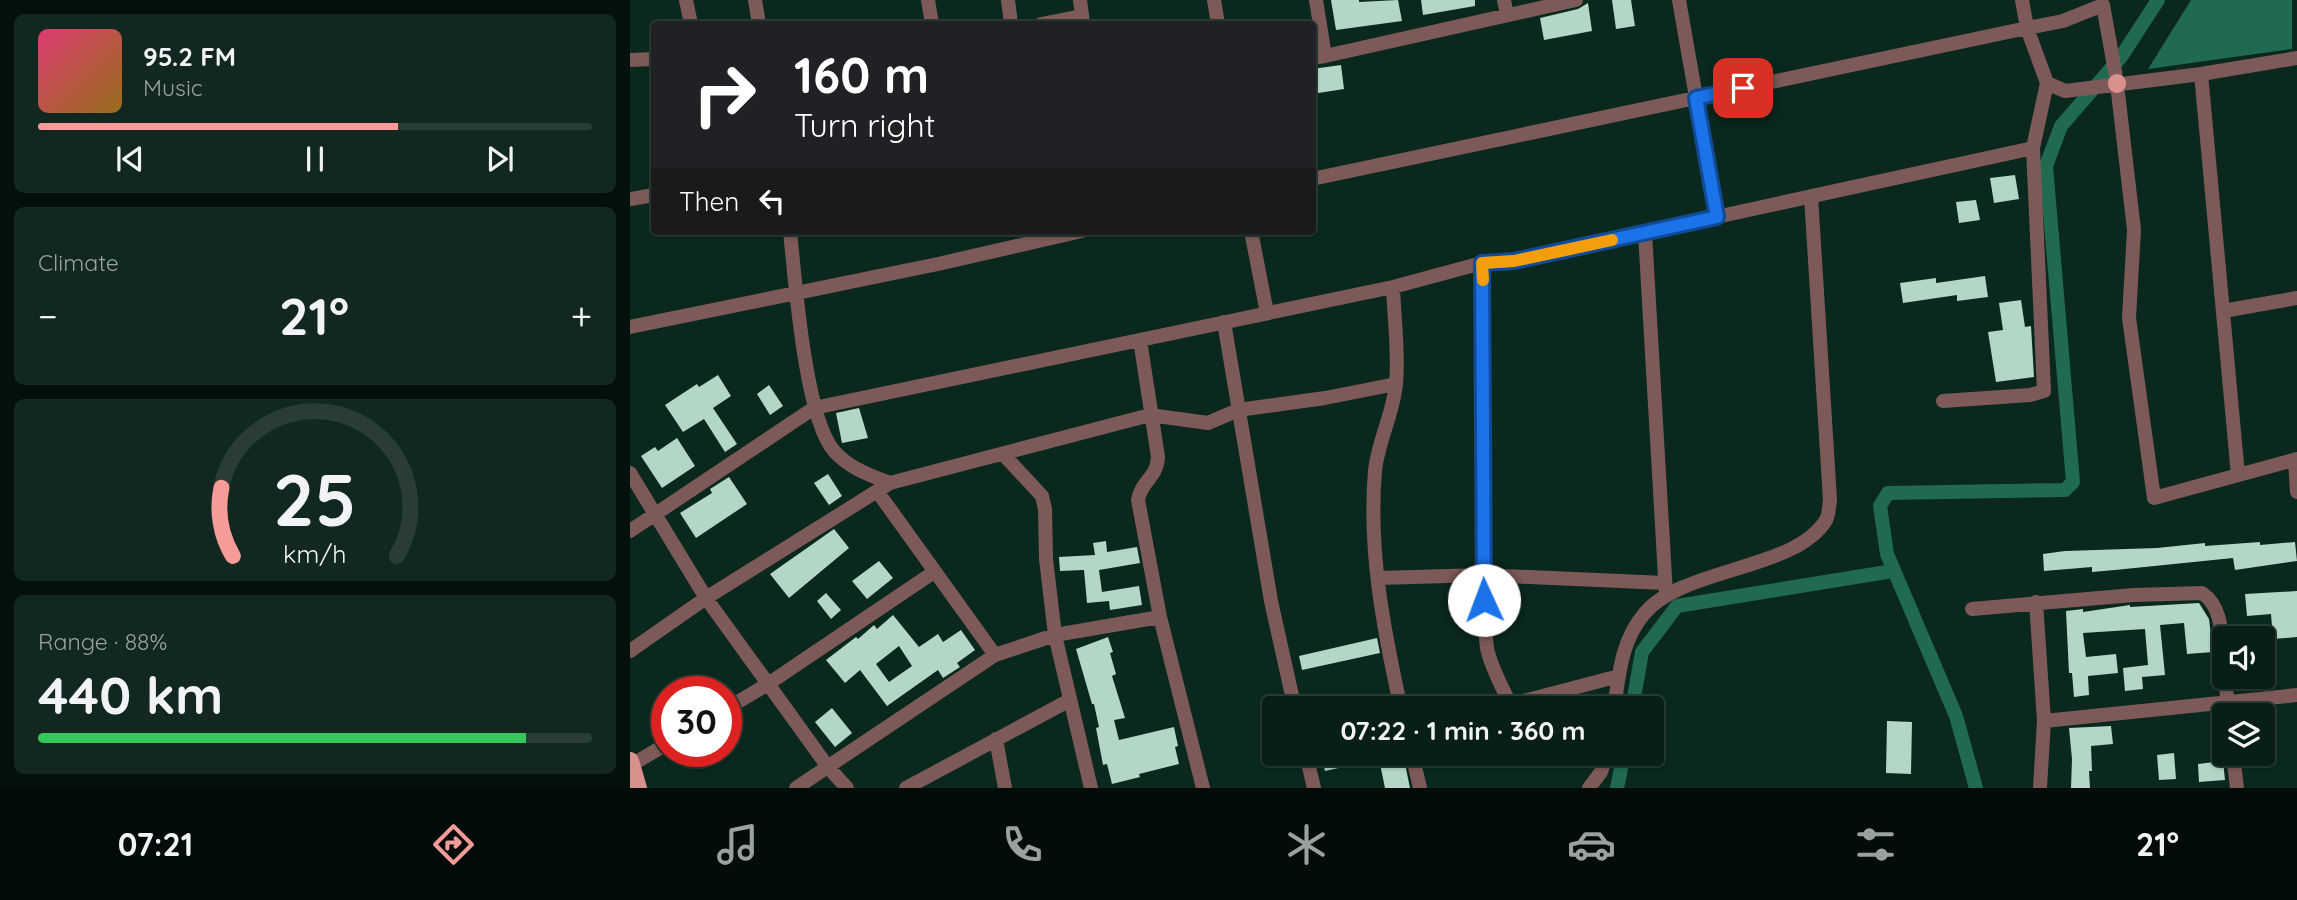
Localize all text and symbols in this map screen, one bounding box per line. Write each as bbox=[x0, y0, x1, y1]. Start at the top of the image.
text: 95.2 FM bbox=[143, 40, 236, 73]
text: 160 m bbox=[794, 44, 929, 105]
icon: right bbox=[679, 49, 770, 140]
pin bbox=[1713, 58, 1773, 118]
icon: arrive bbox=[1724, 69, 1762, 107]
text: Music bbox=[143, 73, 203, 102]
text: Turn right bbox=[794, 105, 935, 145]
icon: previous bbox=[111, 140, 149, 178]
icon: pause bbox=[296, 140, 334, 178]
icon: next bbox=[481, 140, 519, 178]
icon: left bbox=[753, 182, 791, 220]
text: Then bbox=[679, 185, 739, 218]
text: Climate bbox=[38, 248, 119, 277]
text: 21° bbox=[279, 283, 349, 348]
text: − bbox=[38, 292, 58, 340]
text: + bbox=[571, 292, 592, 340]
text: 25 bbox=[273, 454, 357, 545]
text: km/h bbox=[283, 538, 347, 569]
position arrow bbox=[1447, 563, 1521, 637]
map controls bbox=[2212, 626, 2275, 766]
button: sound bbox=[2212, 626, 2275, 689]
text: Range · 88% bbox=[38, 627, 167, 656]
text: 440 km bbox=[38, 662, 223, 727]
speed limit sign: 30 bbox=[651, 676, 742, 767]
button: layers bbox=[2212, 703, 2275, 766]
text: 07:22 · 1 min · 360 m bbox=[1340, 714, 1586, 747]
icon: directions bbox=[429, 820, 478, 869]
icon: music bbox=[713, 820, 762, 869]
icon: phone bbox=[998, 820, 1047, 869]
icon: climate bbox=[1282, 820, 1331, 869]
icon: car bbox=[1567, 820, 1616, 869]
icon: filters bbox=[1851, 820, 1900, 869]
text: 07:21 bbox=[118, 824, 193, 864]
text: 21° bbox=[2136, 824, 2179, 864]

